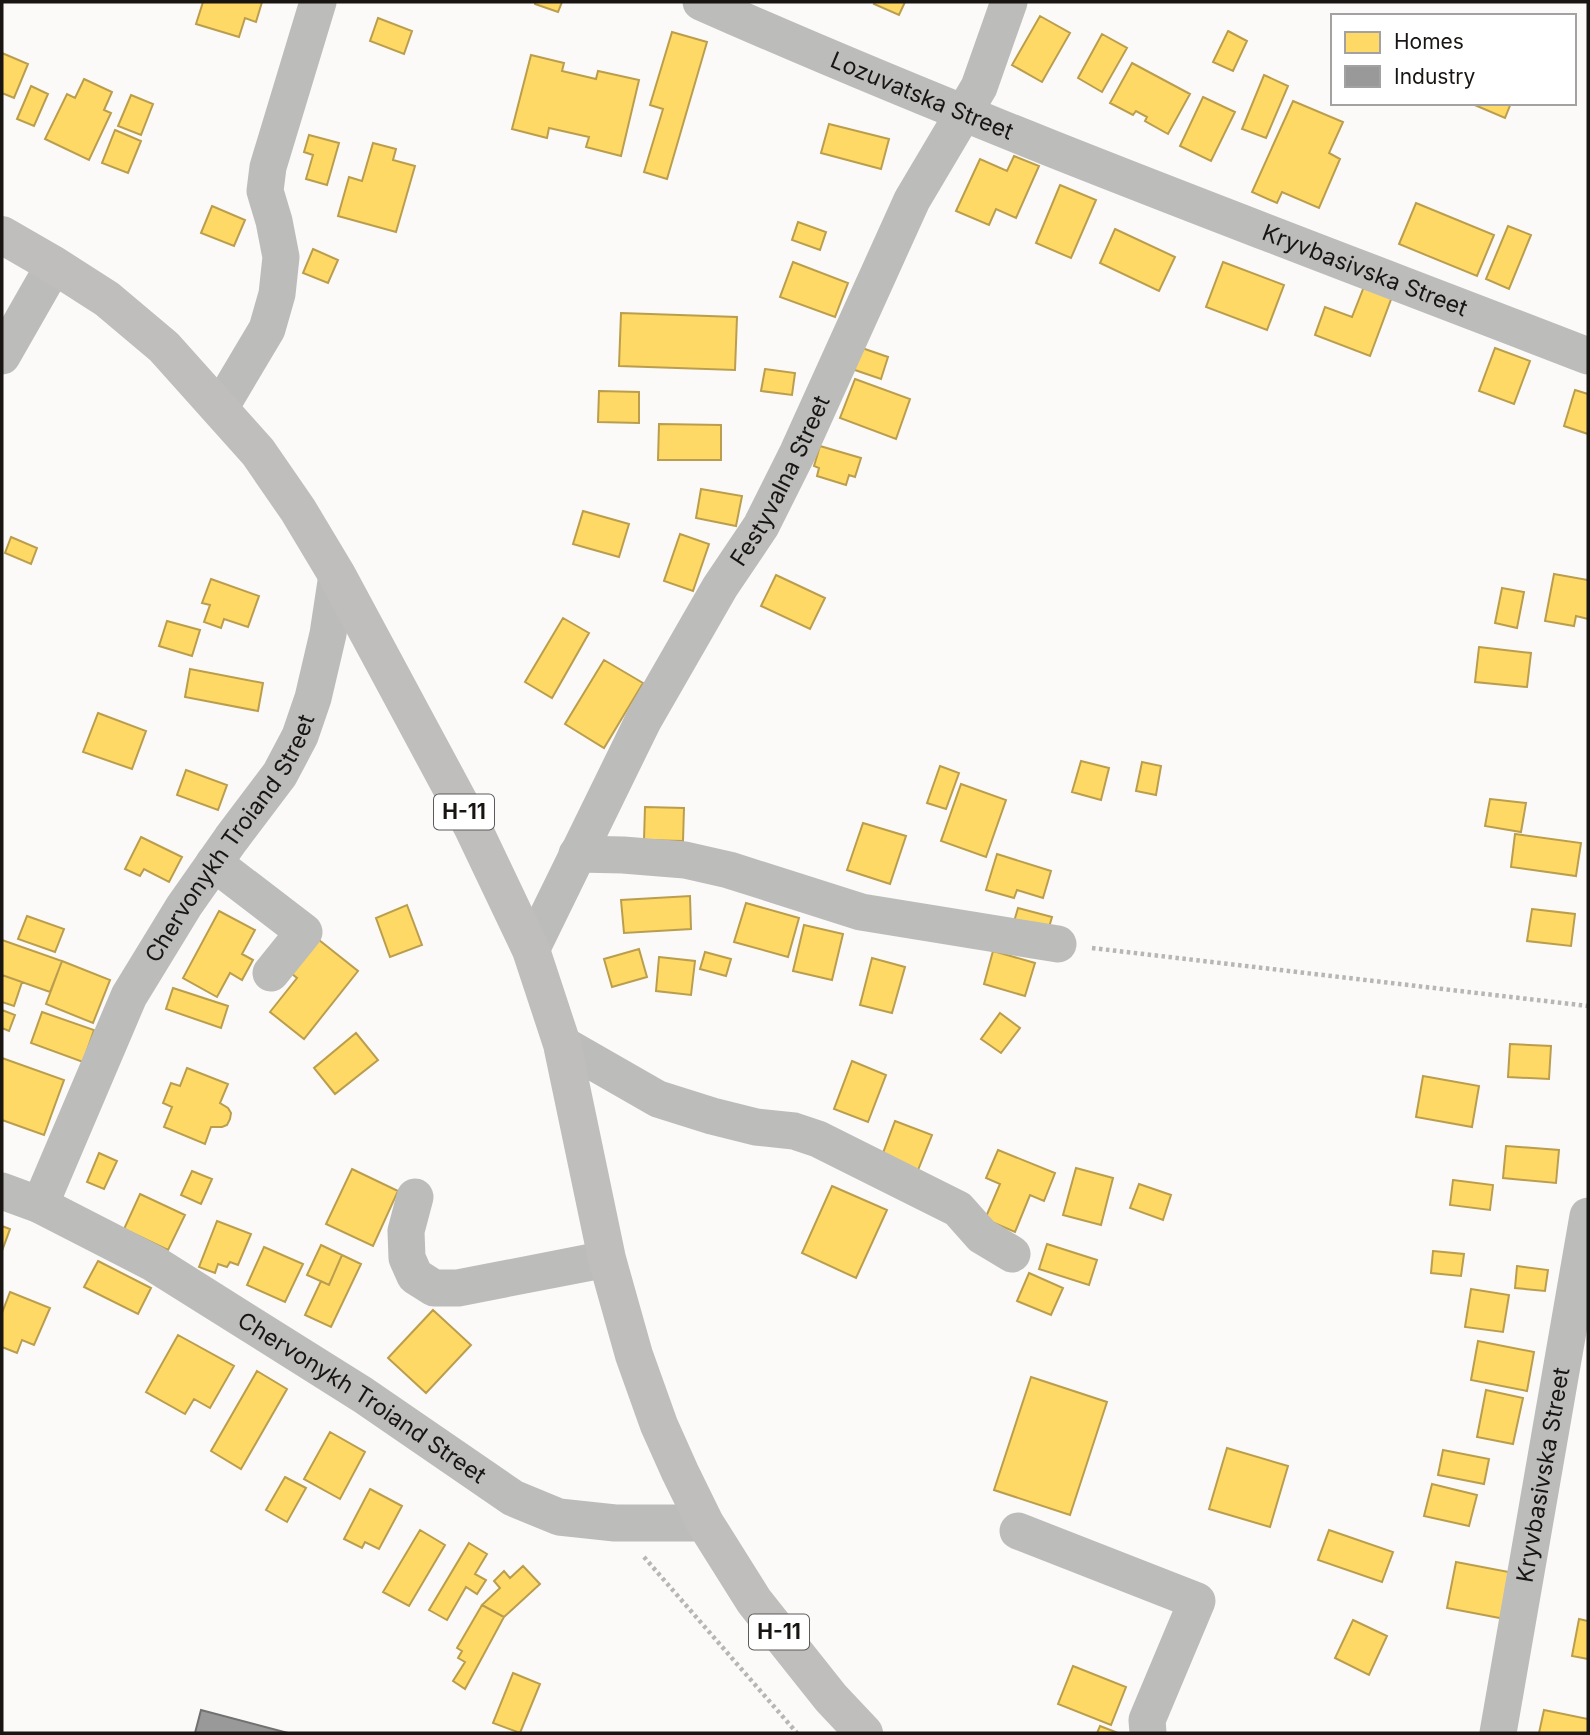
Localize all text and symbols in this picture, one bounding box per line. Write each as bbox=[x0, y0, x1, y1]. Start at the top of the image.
legend bbox=[1331, 14, 1576, 105]
text: Homes bbox=[1394, 29, 1464, 54]
street label: Lozuvatska Street bbox=[826, 46, 1018, 146]
text: Industry bbox=[1394, 64, 1476, 89]
street label: Kryvbasivska Street bbox=[1258, 218, 1472, 322]
street label: Festyvalna Street bbox=[724, 391, 836, 571]
street label: Chervonykh Troiand Street bbox=[139, 710, 320, 967]
road number: Н-11 bbox=[434, 794, 494, 830]
street label: Chervonykh Troiand Street bbox=[233, 1306, 492, 1490]
street label: Kryvbasivska Street bbox=[1510, 1365, 1575, 1584]
road number: Н-11 bbox=[749, 1614, 809, 1650]

